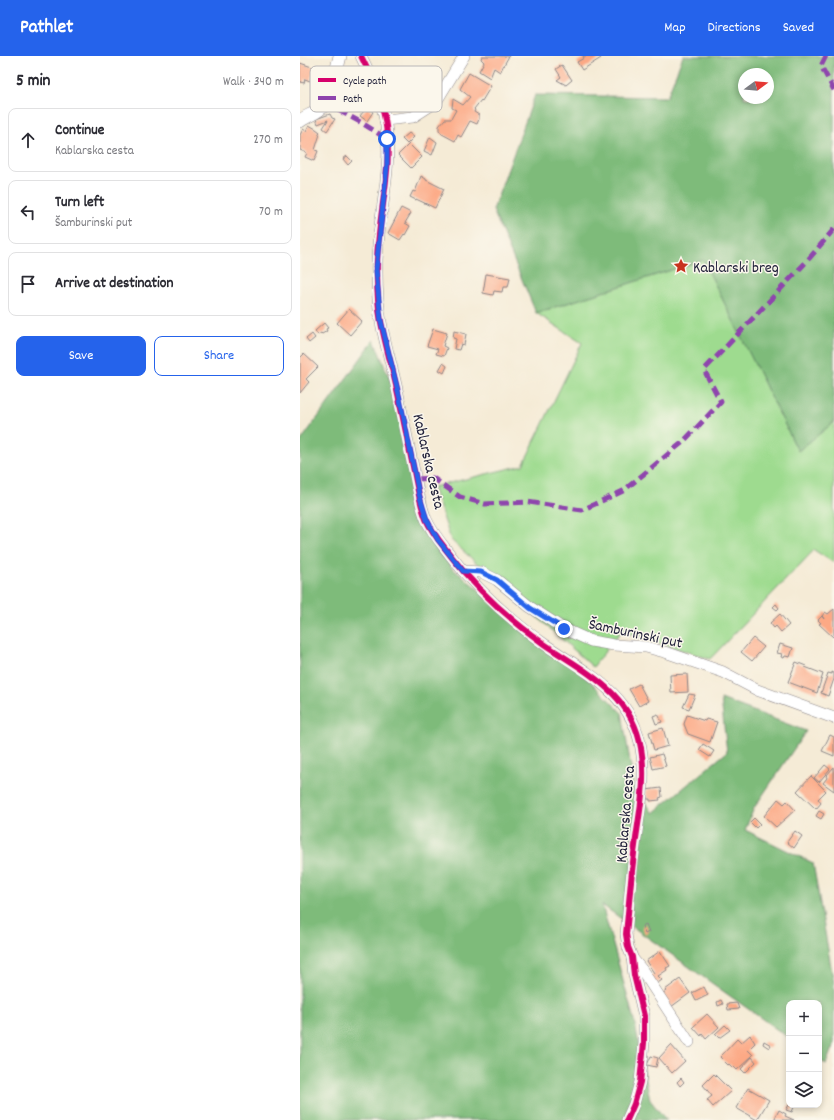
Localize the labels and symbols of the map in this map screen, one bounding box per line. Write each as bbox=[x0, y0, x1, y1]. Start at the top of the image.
legend bbox=[310, 66, 442, 112]
north arrow bbox=[738, 68, 774, 104]
text: Cycle path bbox=[343, 74, 387, 90]
text: Path bbox=[343, 92, 362, 108]
route start bbox=[378, 130, 396, 148]
place icon: Kablarski breg bbox=[672, 257, 690, 275]
place label: Kablarski breg bbox=[693, 257, 779, 280]
street label: Kablarska cesta bbox=[405, 412, 450, 512]
street label: Šamburinski put bbox=[587, 613, 685, 656]
route end bbox=[555, 620, 573, 638]
street label: Kablarska cesta bbox=[611, 764, 642, 864]

